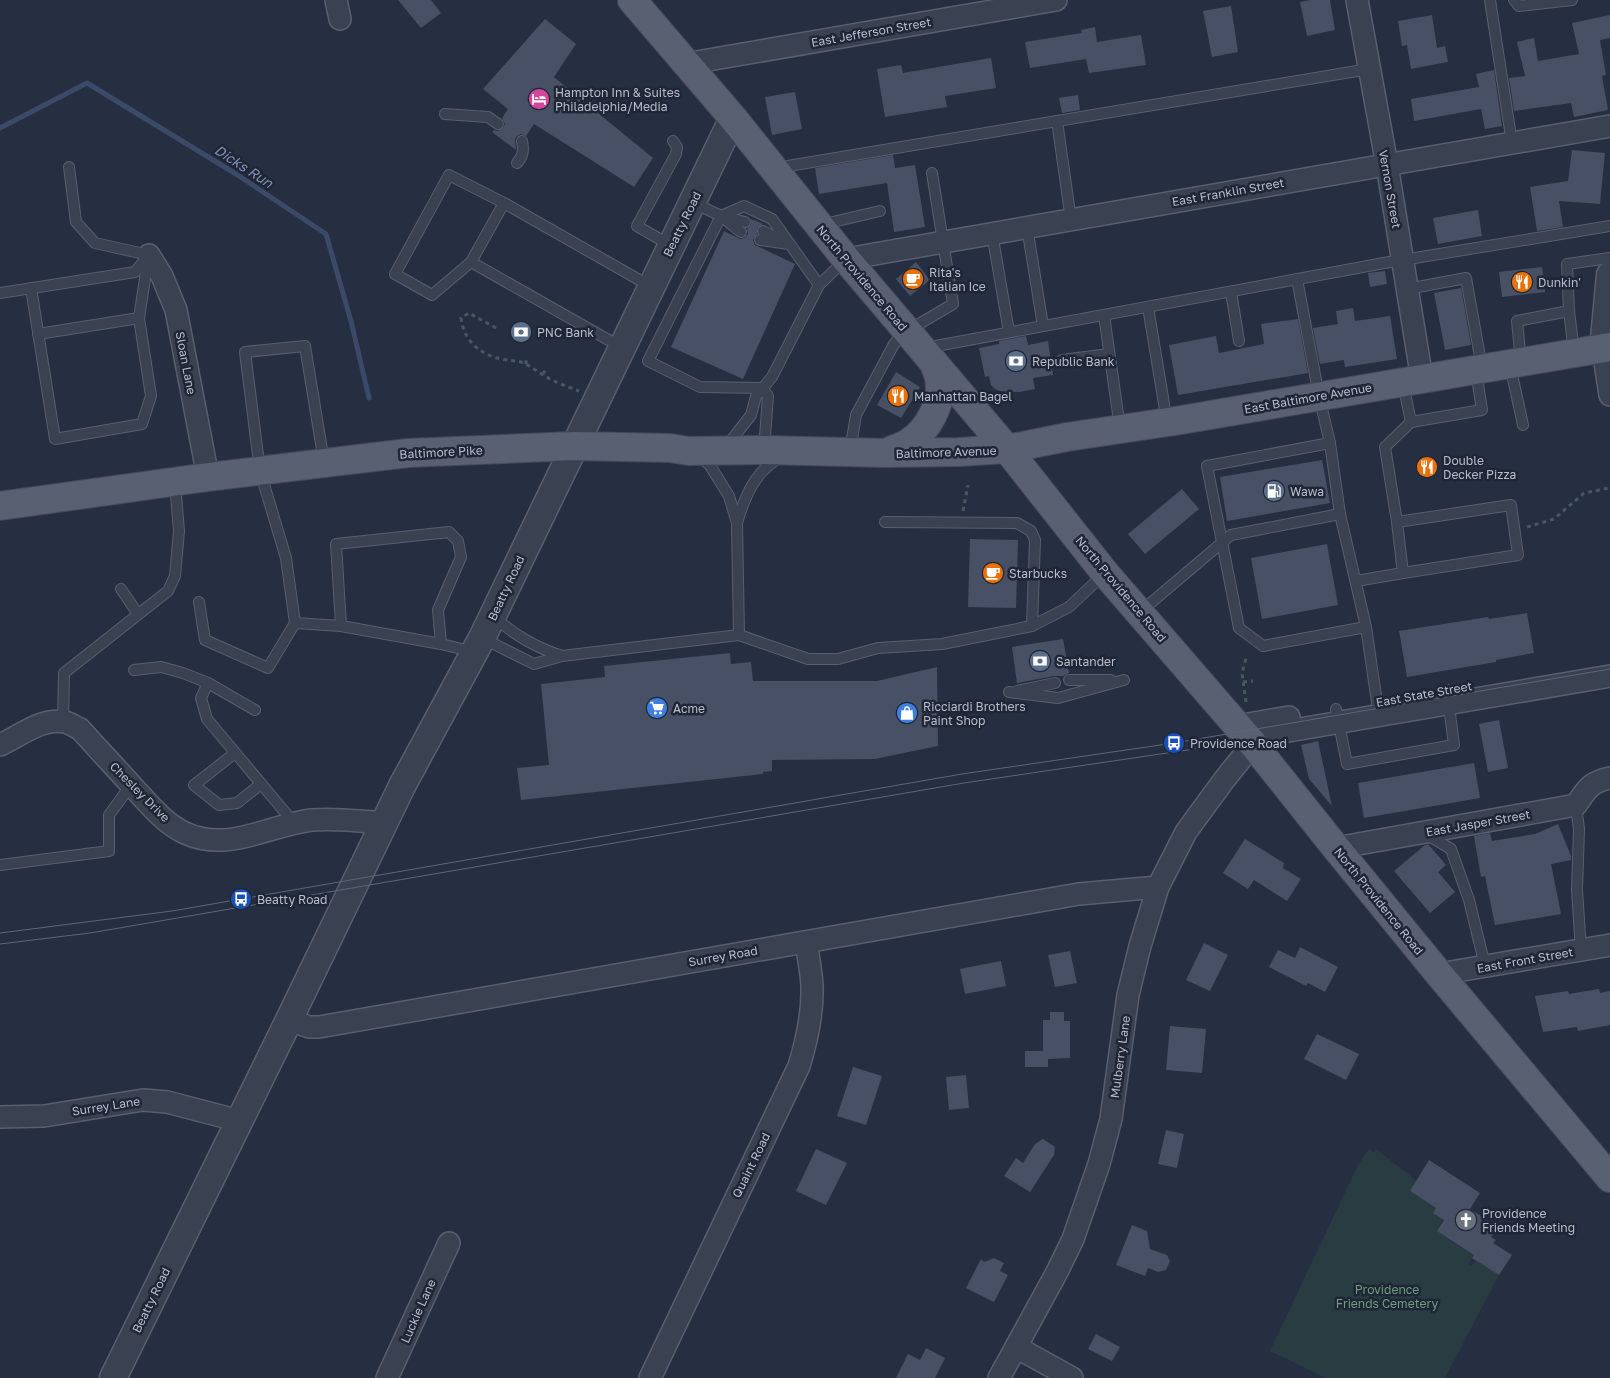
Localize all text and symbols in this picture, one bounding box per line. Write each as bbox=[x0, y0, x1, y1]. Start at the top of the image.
street label: East Jefferson Street bbox=[810, 14, 932, 50]
place label: Hampton Inn & Suites Philadelphia/Media bbox=[555, 85, 680, 114]
hotel icon: Hampton Inn & Suites Philadelphia/Media bbox=[527, 87, 551, 111]
water label: Dicks Run bbox=[212, 141, 278, 192]
street label: Vernon Street bbox=[1376, 149, 1404, 230]
street label: East Franklin Street bbox=[1171, 175, 1285, 209]
street label: Beatty Road bbox=[660, 189, 704, 259]
street label: North Providence Road bbox=[813, 222, 911, 334]
place label: Rita's Italian Ice bbox=[929, 265, 986, 294]
cafe icon: Rita's Italian Ice bbox=[901, 267, 925, 291]
restaurant icon: Dunkin' bbox=[1510, 270, 1534, 294]
place label: Dunkin' bbox=[1538, 275, 1581, 290]
bank icon: PNC Bank bbox=[509, 320, 533, 344]
place label: PNC Bank bbox=[537, 325, 594, 340]
street label: Sloan Lane bbox=[173, 330, 199, 396]
bank icon: Republic Bank bbox=[1004, 349, 1028, 373]
place label: Republic Bank bbox=[1032, 354, 1115, 369]
street label: East Baltimore Avenue bbox=[1243, 379, 1373, 417]
restaurant icon: Manhattan Bagel bbox=[886, 384, 910, 408]
place label: Manhattan Bagel bbox=[914, 389, 1012, 404]
street label: Baltimore Pike bbox=[399, 442, 483, 462]
street label: Baltimore Avenue bbox=[895, 443, 997, 461]
place label: Double Decker Pizza bbox=[1443, 453, 1516, 482]
restaurant icon: Double Decker Pizza bbox=[1415, 455, 1439, 479]
fuel station icon: Wawa bbox=[1262, 479, 1286, 503]
place label: Wawa bbox=[1290, 484, 1324, 499]
street label: North Providence Road bbox=[1072, 533, 1170, 645]
street label: Beatty Road bbox=[484, 553, 528, 623]
cafe icon: Starbucks bbox=[981, 561, 1005, 585]
place label: Starbucks bbox=[1009, 566, 1067, 581]
bank icon: Santander bbox=[1028, 649, 1052, 673]
place label: Santander bbox=[1056, 654, 1116, 669]
street label: East State Street bbox=[1375, 678, 1473, 710]
supermarket icon: Acme bbox=[645, 696, 669, 720]
place label: Ricciardi Brothers Paint Shop bbox=[923, 699, 1026, 728]
place label: Acme bbox=[673, 701, 705, 716]
shop icon: Ricciardi Brothers Paint Shop bbox=[895, 701, 919, 725]
bus stop icon: Providence Road bbox=[1162, 731, 1186, 755]
place label: Providence Road bbox=[1190, 736, 1287, 751]
street label: Chesley Drive bbox=[107, 759, 173, 825]
street label: East Jasper Street bbox=[1425, 806, 1531, 840]
street label: North Providence Road bbox=[1331, 844, 1427, 958]
bus stop icon: Beatty Road bbox=[229, 887, 253, 911]
place label: Beatty Road bbox=[257, 892, 328, 907]
street label: Surrey Road bbox=[687, 943, 759, 969]
street label: East Front Street bbox=[1476, 944, 1575, 976]
street label: Mulberry Lane bbox=[1107, 1015, 1133, 1099]
street label: Surrey Lane bbox=[71, 1093, 141, 1119]
street label: Quaint Road bbox=[729, 1130, 773, 1200]
place label: Providence Friends Meeting bbox=[1482, 1206, 1575, 1235]
church icon: Providence Friends Meeting bbox=[1454, 1208, 1478, 1232]
street label: Beatty Road bbox=[129, 1265, 173, 1335]
street label: Luckie Lane bbox=[397, 1277, 439, 1345]
park label: Providence Friends Cemetery bbox=[1336, 1282, 1438, 1311]

